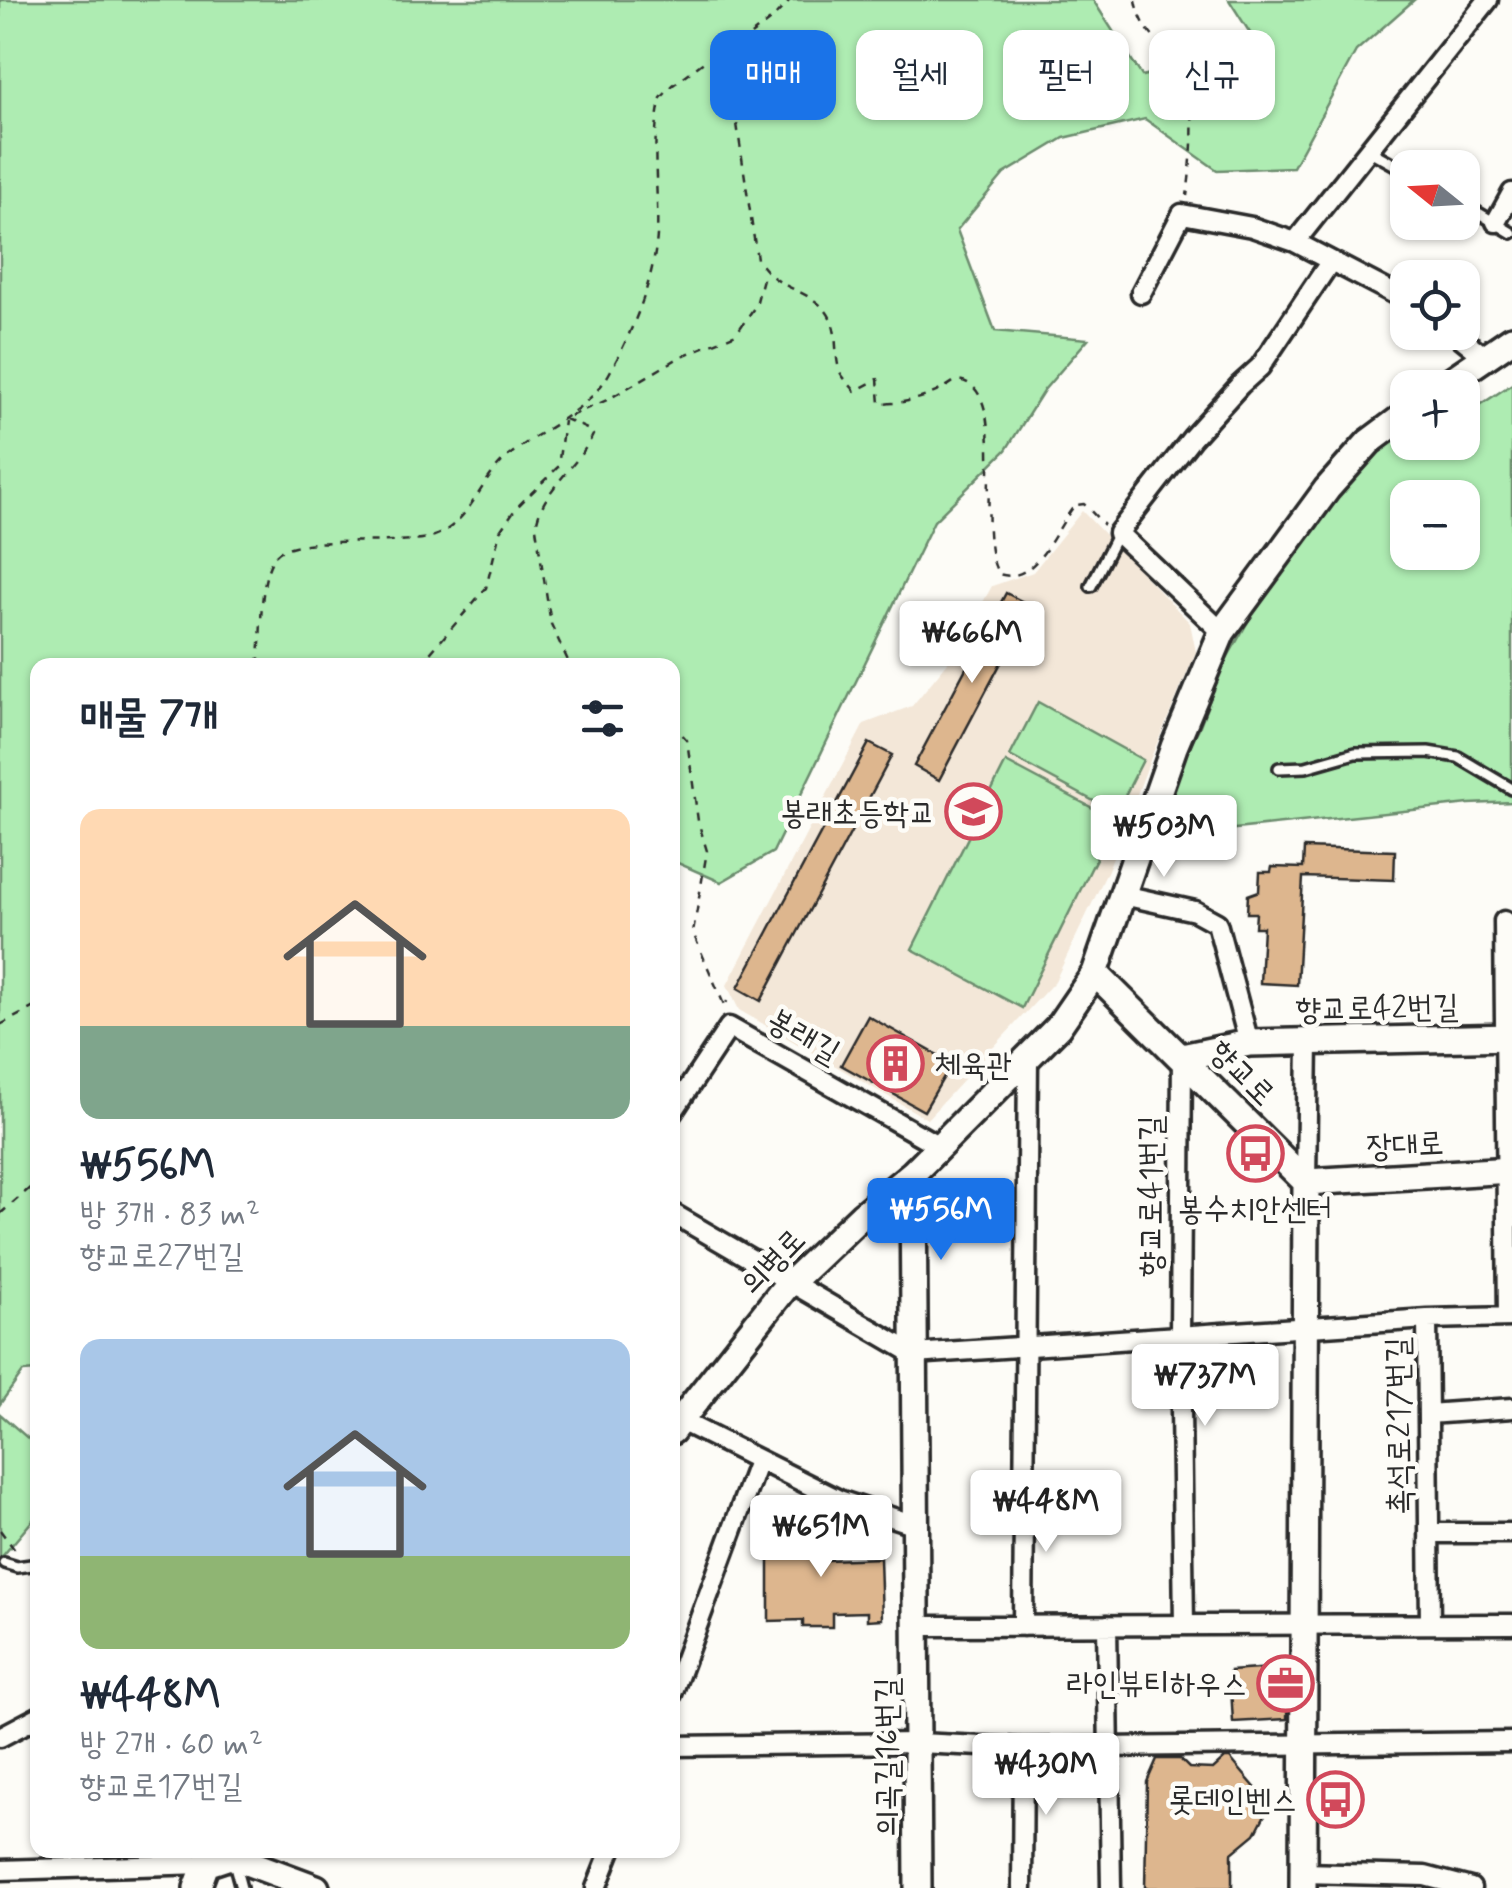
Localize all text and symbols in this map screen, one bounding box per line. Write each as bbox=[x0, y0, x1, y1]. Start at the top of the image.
chip: 매매 bbox=[710, 30, 836, 120]
chip: 월세 bbox=[856, 30, 983, 120]
chip: 필터 bbox=[1003, 30, 1129, 120]
chip: 신규 bbox=[1149, 30, 1275, 120]
north arrow bbox=[1390, 150, 1480, 240]
map controls bbox=[1390, 150, 1480, 570]
button: locate bbox=[1390, 260, 1480, 350]
button: + bbox=[1390, 370, 1480, 460]
button: − bbox=[1390, 480, 1480, 570]
pin: ₩666M bbox=[902, 601, 1042, 686]
text: ₩666M bbox=[921, 612, 1023, 654]
text: 매물 7개 bbox=[80, 691, 218, 746]
icon: filters bbox=[575, 691, 630, 746]
school or university icon: 봉래초등학교 bbox=[944, 782, 1004, 842]
place label: 봉래초등학교 bbox=[781, 793, 935, 835]
pin: ₩503M bbox=[1094, 795, 1234, 880]
text: ₩503M bbox=[1113, 806, 1215, 848]
icon: home bbox=[265, 874, 445, 1054]
street label: 향교로42번길 bbox=[1295, 987, 1459, 1031]
street label: 봉래길 bbox=[759, 999, 847, 1074]
street label: 향교로 bbox=[1199, 1031, 1284, 1116]
building icon: 체육관 bbox=[866, 1034, 926, 1094]
place label: 체육관 bbox=[935, 1045, 1012, 1087]
street label: 향교로41번길 bbox=[1131, 1115, 1173, 1277]
street label: 장대로 bbox=[1365, 1123, 1445, 1169]
bus stop icon: 봉수치안센터 bbox=[1225, 1124, 1285, 1184]
text: ₩556M bbox=[80, 1139, 215, 1194]
pin: ₩556M bbox=[871, 1178, 1011, 1263]
text: ₩556M bbox=[889, 1189, 993, 1231]
place label: 봉수치안센터 bbox=[1178, 1189, 1332, 1231]
text: 방 3개 · 83 m² bbox=[80, 1194, 260, 1236]
street label: 의병로 bbox=[732, 1220, 815, 1305]
text: 향교로27번길 bbox=[80, 1236, 244, 1278]
street label: 촉석로217번길 bbox=[1377, 1337, 1423, 1515]
pin: ₩737M bbox=[1135, 1344, 1275, 1429]
text: ₩737M bbox=[1154, 1355, 1256, 1397]
icon: home bbox=[265, 1404, 445, 1584]
pin: ₩448M bbox=[976, 1470, 1116, 1555]
text: ₩448M bbox=[992, 1481, 1100, 1523]
pin: ₩651M bbox=[751, 1495, 891, 1580]
text: ₩651M bbox=[772, 1506, 870, 1548]
office icon: 라인뷰티하우스 bbox=[1256, 1653, 1316, 1713]
place label: 라인뷰티하우스 bbox=[1067, 1664, 1247, 1706]
text: ₩448M bbox=[80, 1669, 221, 1724]
street label: 의곡길16번길 bbox=[867, 1677, 909, 1837]
text: 방 2개 · 60 m² bbox=[80, 1724, 263, 1766]
pin: ₩430M bbox=[976, 1733, 1116, 1818]
text: ₩430M bbox=[994, 1744, 1098, 1786]
text: 향교로17번길 bbox=[80, 1766, 242, 1808]
bus stop icon: 롯데인벤스 bbox=[1306, 1769, 1366, 1829]
place label: 롯데인벤스 bbox=[1168, 1780, 1297, 1822]

